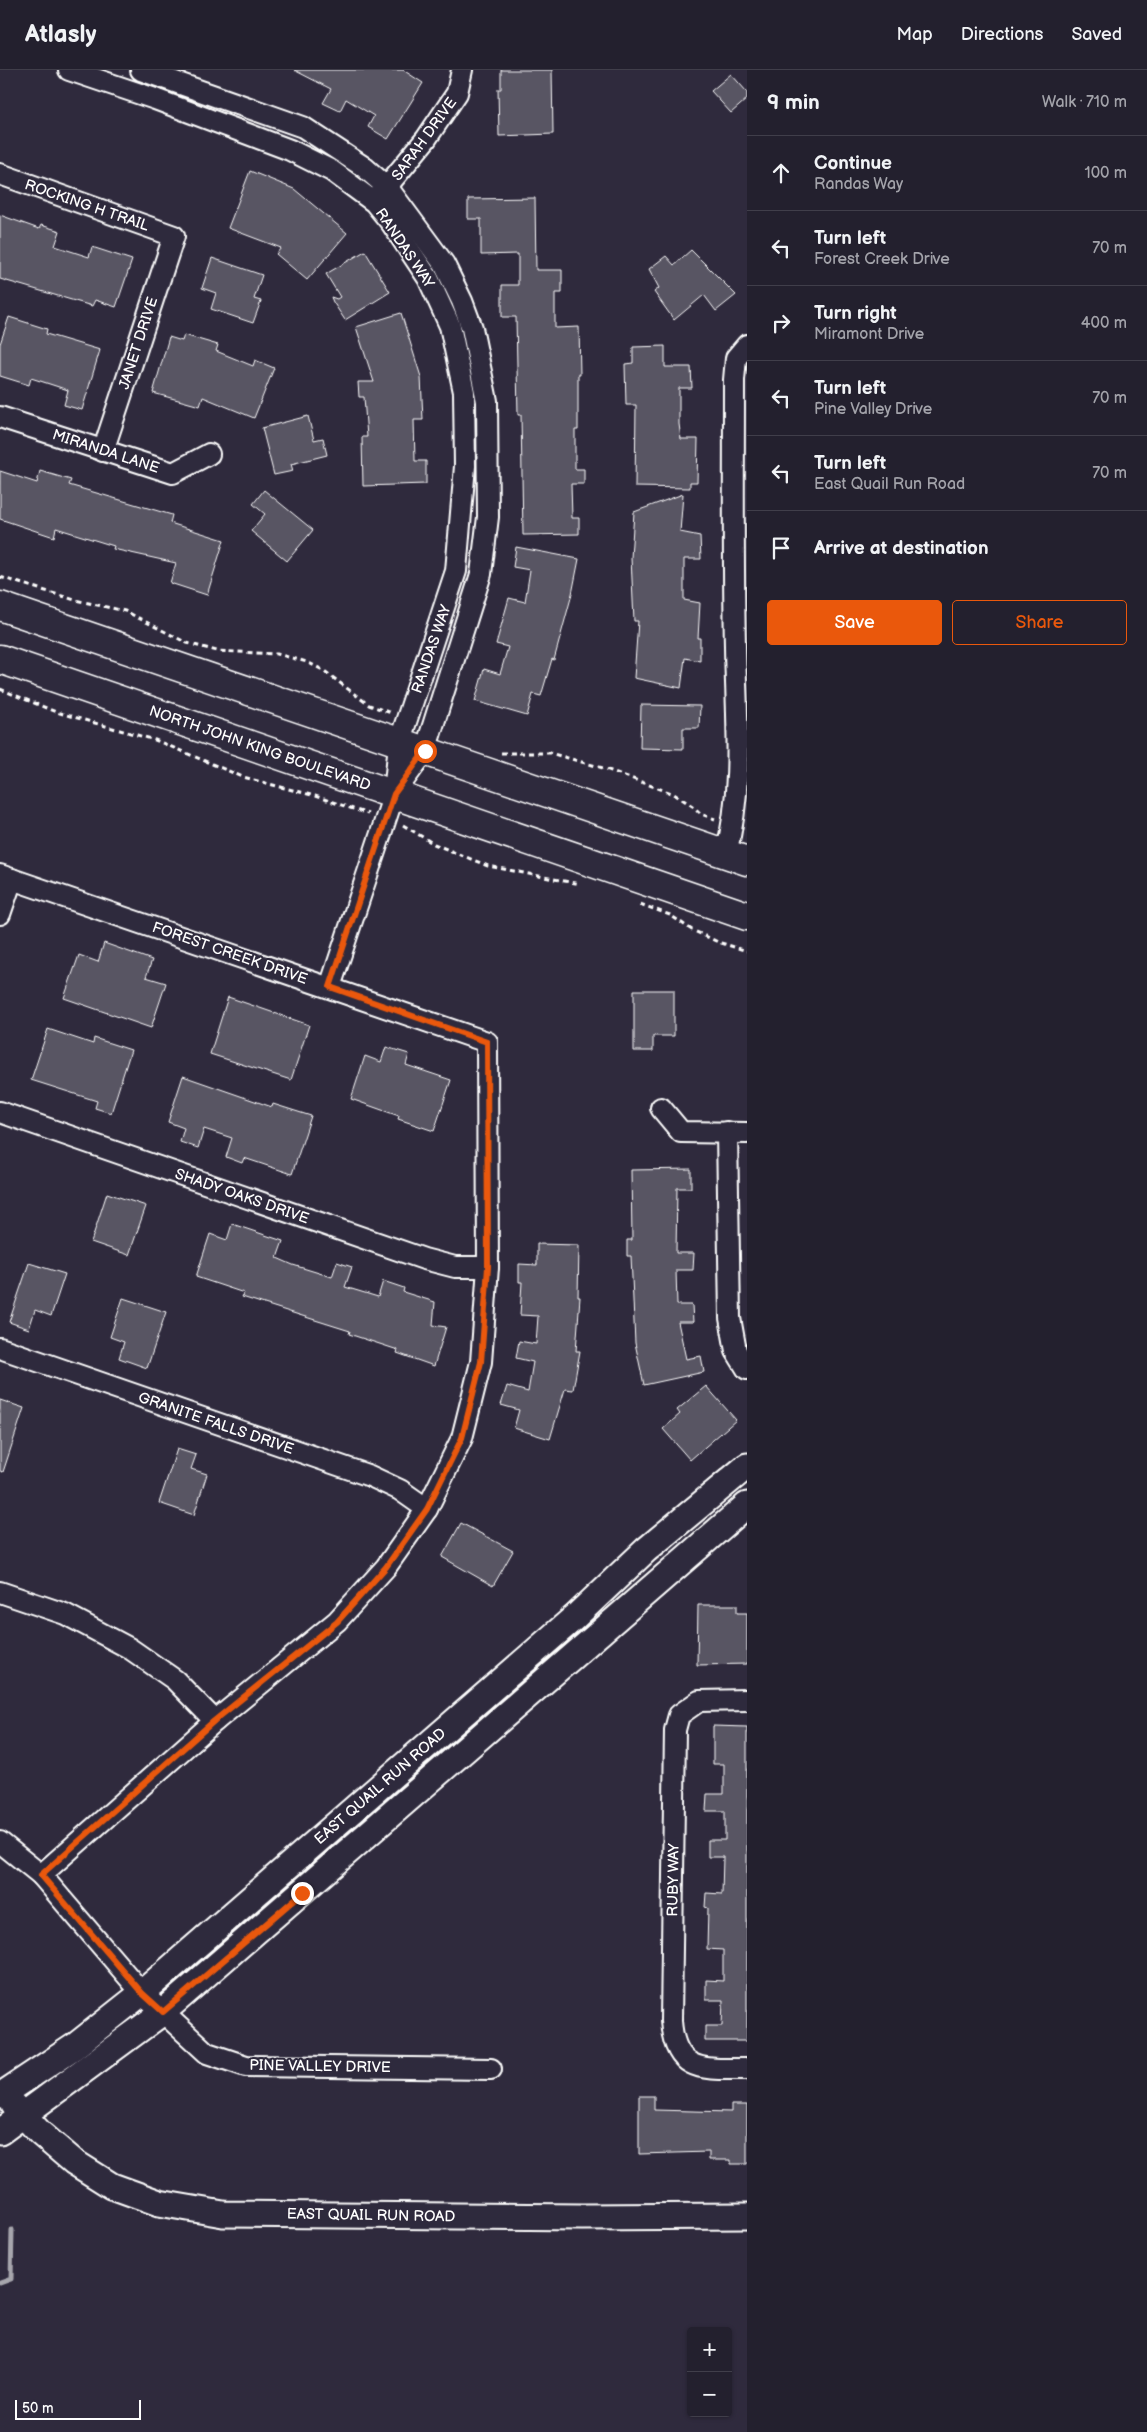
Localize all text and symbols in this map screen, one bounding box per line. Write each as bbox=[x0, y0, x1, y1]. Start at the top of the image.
text: Atlasly bbox=[25, 20, 96, 49]
text: Map bbox=[897, 24, 933, 45]
text: Directions bbox=[961, 24, 1043, 45]
text: Saved bbox=[1071, 24, 1122, 45]
text: 9 min bbox=[767, 90, 820, 115]
text: Walk · 710 m bbox=[1042, 93, 1127, 112]
street label: SARAH DRIVE bbox=[388, 94, 461, 185]
text: Continue bbox=[814, 152, 892, 175]
icon: ahead bbox=[767, 159, 795, 187]
text: 100 m bbox=[1084, 164, 1127, 183]
street label: ROCKING H TRAIL bbox=[22, 175, 152, 236]
text: Randas Way bbox=[814, 175, 903, 194]
street label: RANDAS WAY bbox=[371, 205, 438, 292]
text: Turn left bbox=[814, 227, 886, 250]
icon: left bbox=[767, 234, 795, 262]
text: 70 m bbox=[1092, 239, 1127, 258]
text: Forest Creek Drive bbox=[814, 250, 950, 269]
street label: JANET DRIVE bbox=[115, 294, 162, 392]
text: Turn right bbox=[814, 302, 897, 325]
icon: right bbox=[767, 309, 795, 337]
text: 400 m bbox=[1081, 314, 1127, 333]
text: Miramont Drive bbox=[814, 325, 924, 344]
text: Turn left bbox=[814, 377, 886, 400]
icon: left bbox=[767, 384, 795, 412]
text: 70 m bbox=[1092, 389, 1127, 408]
text: Pine Valley Drive bbox=[814, 400, 932, 419]
street label: MIRANDA LANE bbox=[50, 425, 162, 478]
text: Turn left bbox=[814, 452, 886, 475]
icon: left bbox=[767, 459, 795, 487]
text: 70 m bbox=[1092, 464, 1127, 483]
text: East Quail Run Road bbox=[814, 475, 965, 494]
icon: arrive bbox=[767, 534, 795, 562]
text: Arrive at destination bbox=[814, 537, 989, 560]
button: Save bbox=[767, 600, 942, 645]
button: Share bbox=[952, 600, 1127, 645]
street label: RANDAS WAY bbox=[407, 602, 456, 696]
street label: NORTH JOHN KING BOULEVARD bbox=[147, 702, 373, 795]
route start bbox=[414, 740, 437, 763]
street label: FOREST CREEK DRIVE bbox=[150, 918, 310, 989]
street label: SHADY OAKS DRIVE bbox=[172, 1165, 312, 1228]
street label: GRANITE FALLS DRIVE bbox=[136, 1388, 296, 1459]
street label: EAST QUAIL RUN ROAD bbox=[311, 1724, 450, 1849]
street label: RUBY WAY bbox=[663, 1843, 684, 1917]
route end bbox=[291, 1882, 314, 1905]
street label: PINE VALLEY DRIVE bbox=[249, 2056, 391, 2077]
street label: EAST QUAIL RUN ROAD bbox=[287, 2205, 455, 2226]
map controls bbox=[687, 2327, 732, 2417]
button: + bbox=[687, 2327, 732, 2372]
button: − bbox=[687, 2372, 732, 2417]
scale bar bbox=[15, 2397, 141, 2420]
text: 50 m bbox=[22, 2400, 54, 2417]

